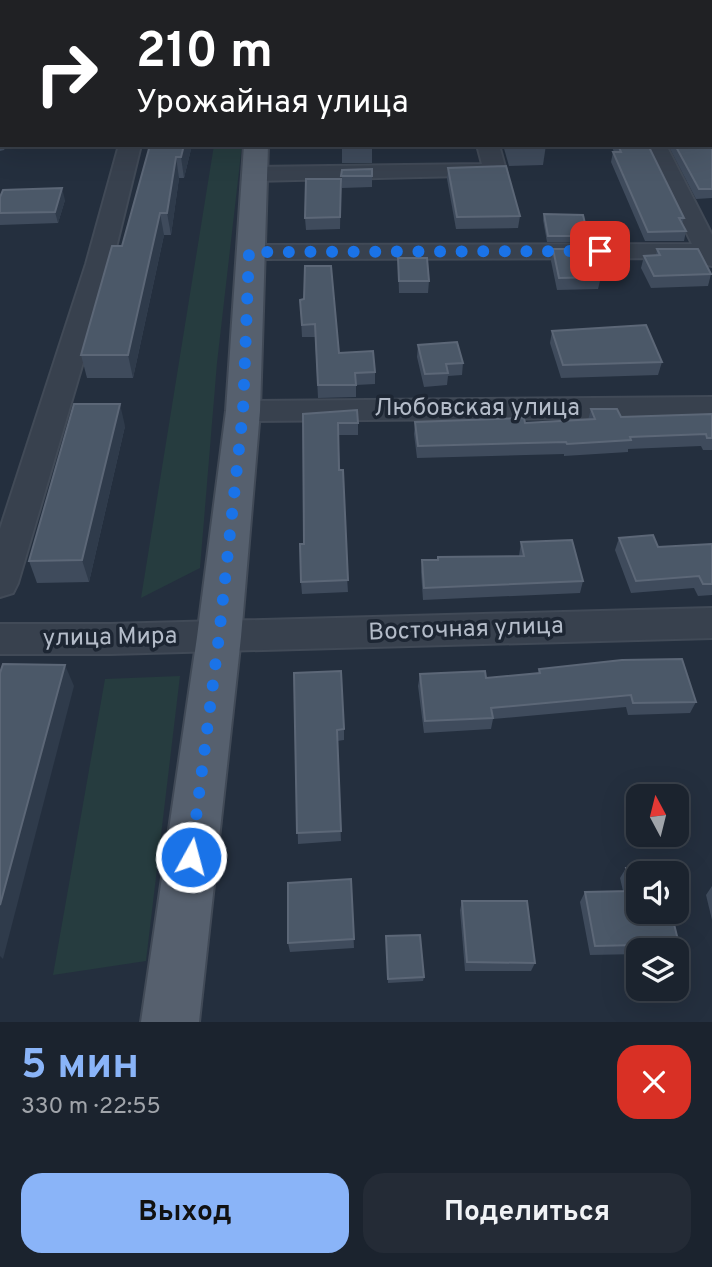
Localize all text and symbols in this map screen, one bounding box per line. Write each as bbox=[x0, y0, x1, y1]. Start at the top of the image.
text: 210 m bbox=[136, 23, 273, 85]
icon: right bbox=[21, 28, 112, 119]
text: Урожайная улица bbox=[136, 84, 409, 124]
pin bbox=[570, 221, 630, 281]
icon: arrive bbox=[581, 232, 619, 270]
street label: Любовская улица bbox=[374, 394, 580, 424]
street label: Восточная улица bbox=[368, 612, 564, 648]
street label: улица Мира bbox=[42, 622, 178, 654]
north arrow bbox=[626, 784, 690, 847]
map controls bbox=[626, 784, 689, 1001]
position arrow bbox=[154, 820, 228, 894]
button: sound bbox=[626, 861, 689, 924]
button: layers bbox=[626, 938, 689, 1001]
text: 5 мин bbox=[21, 1040, 139, 1093]
button: close bbox=[617, 1045, 691, 1119]
text: 330 m · 22:55 bbox=[21, 1093, 161, 1122]
button: Выход bbox=[21, 1173, 349, 1253]
button: Поделиться bbox=[363, 1173, 691, 1253]

